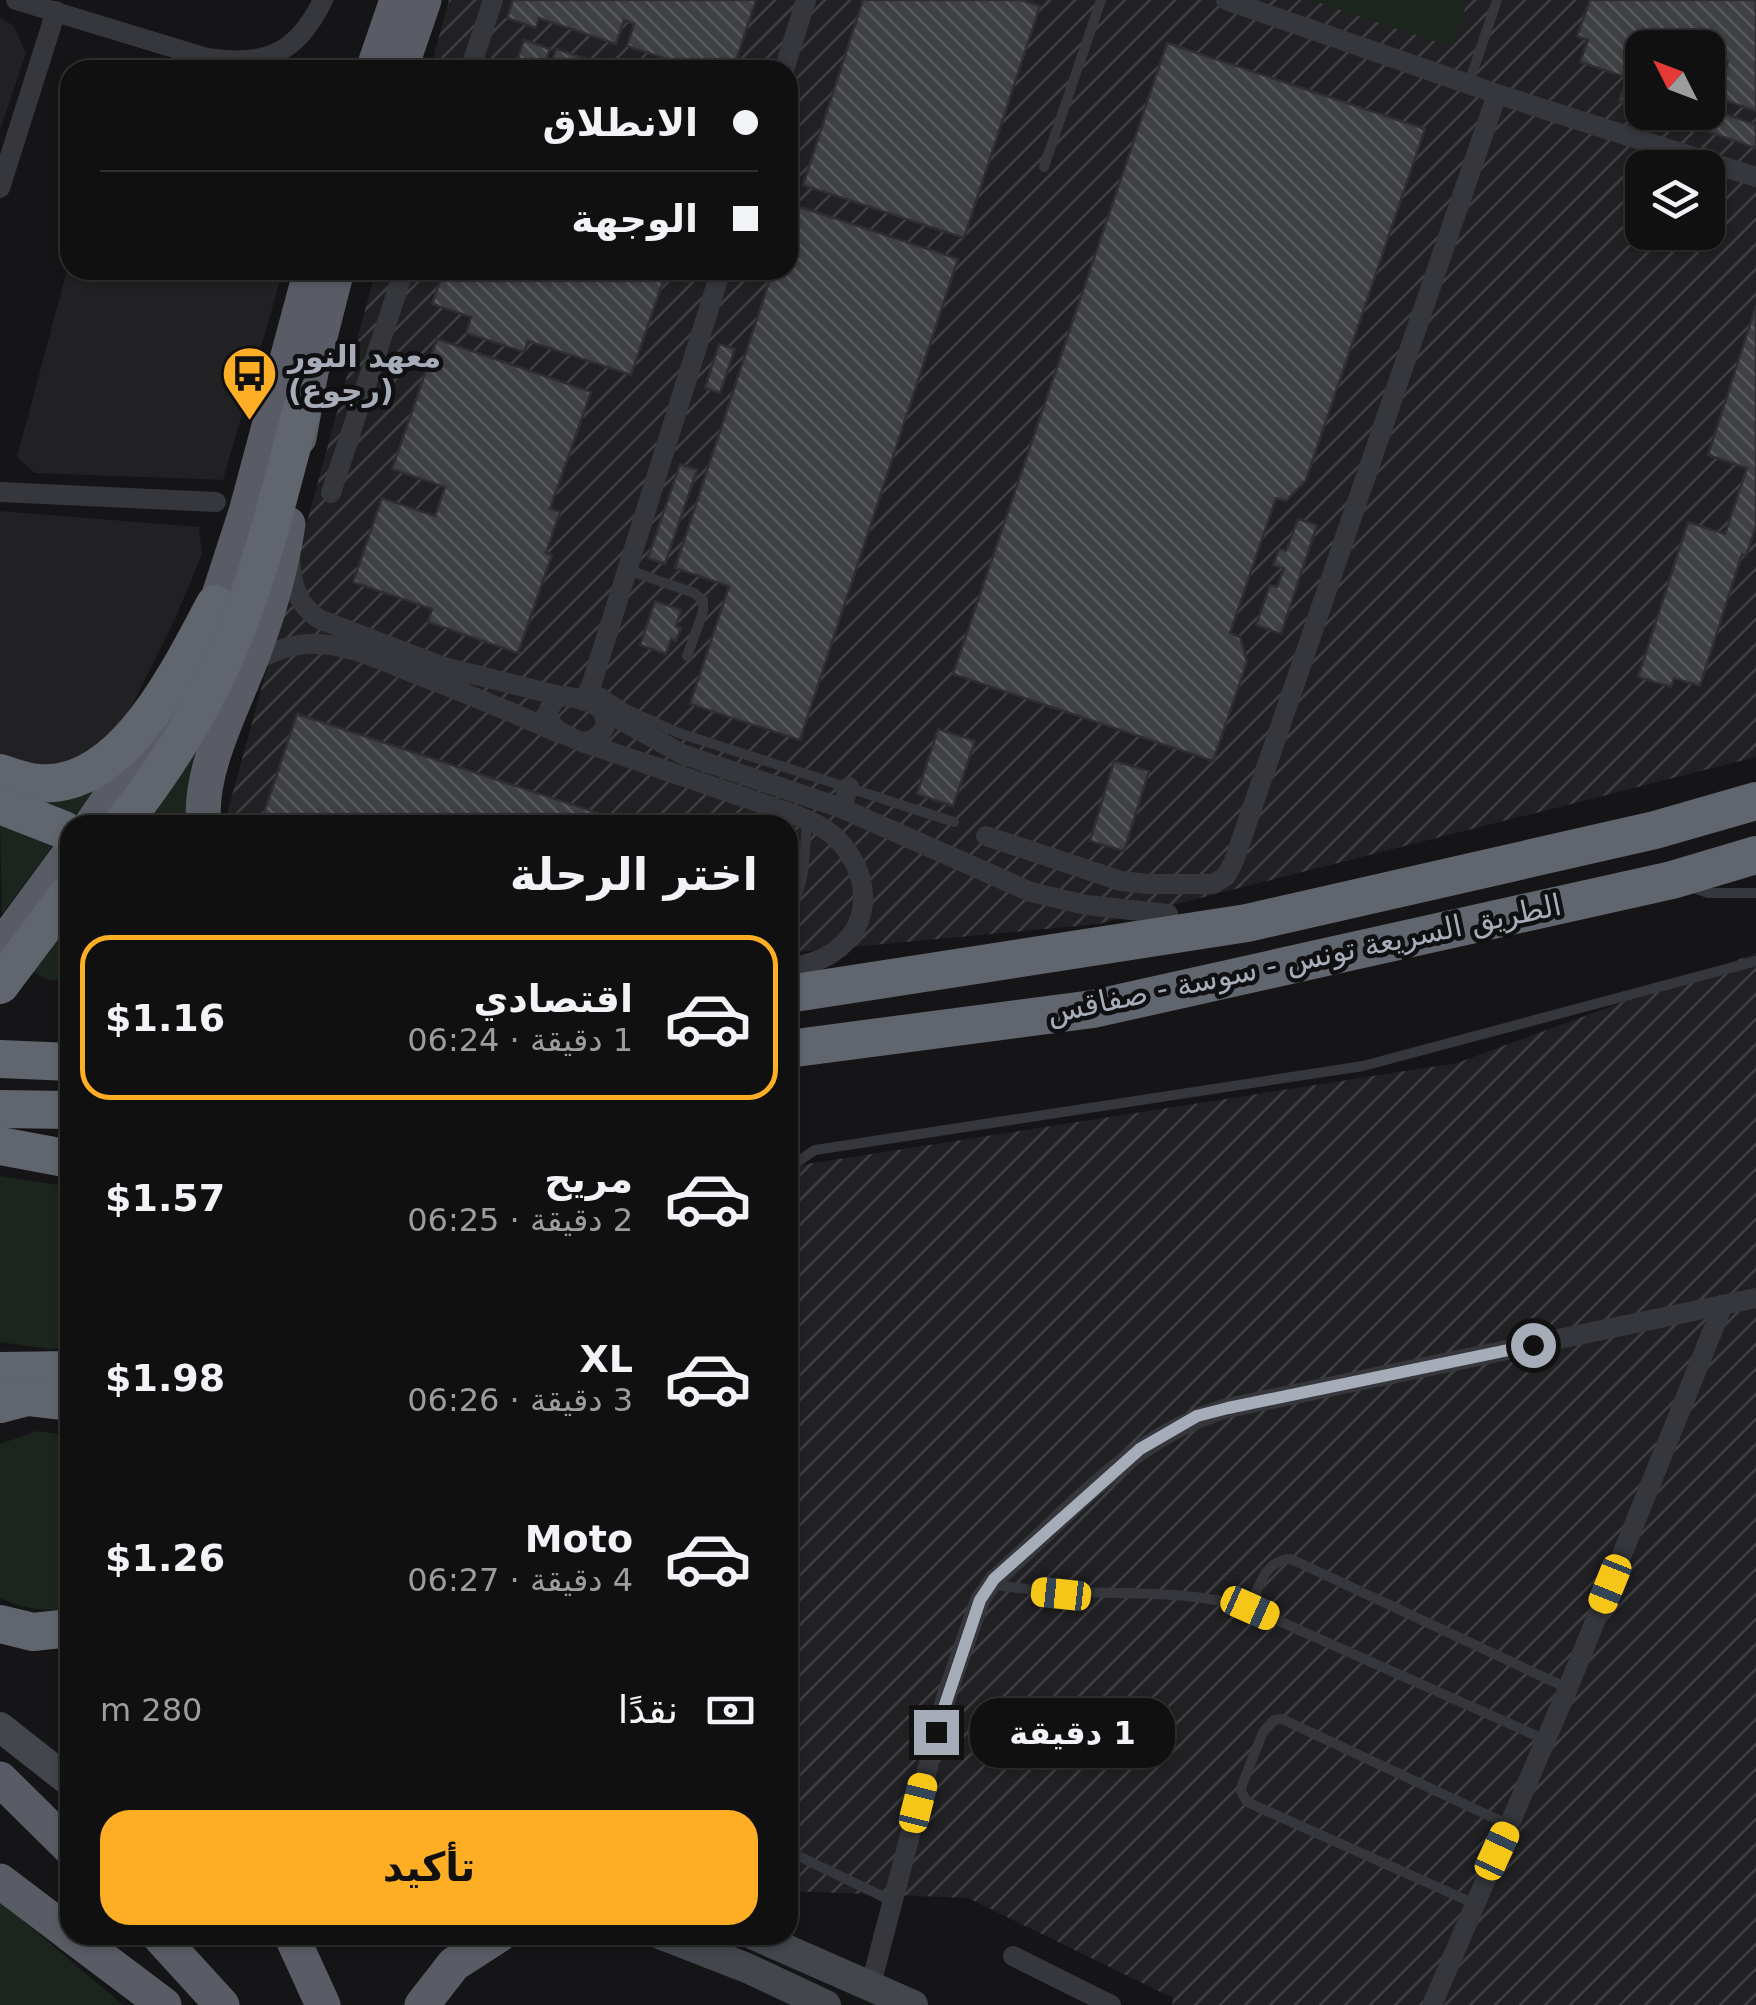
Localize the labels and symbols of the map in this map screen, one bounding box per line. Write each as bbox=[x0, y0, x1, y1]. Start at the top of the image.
north arrow bbox=[1625, 30, 1725, 130]
place label: معهد النور (رجوع) bbox=[286, 339, 441, 408]
bus stop icon: معهد النور (رجوع) bbox=[219, 344, 279, 423]
street label: الطريق السريعة تونس - سوسة - صفاقس bbox=[1043, 887, 1564, 1030]
route start bbox=[1511, 1323, 1556, 1368]
car bbox=[1585, 1551, 1635, 1617]
car bbox=[1030, 1576, 1092, 1612]
car bbox=[1216, 1582, 1284, 1634]
callout: 1 دقيقة bbox=[971, 1697, 1176, 1767]
route end bbox=[914, 1710, 959, 1755]
car bbox=[896, 1770, 940, 1836]
car bbox=[1471, 1817, 1523, 1885]

